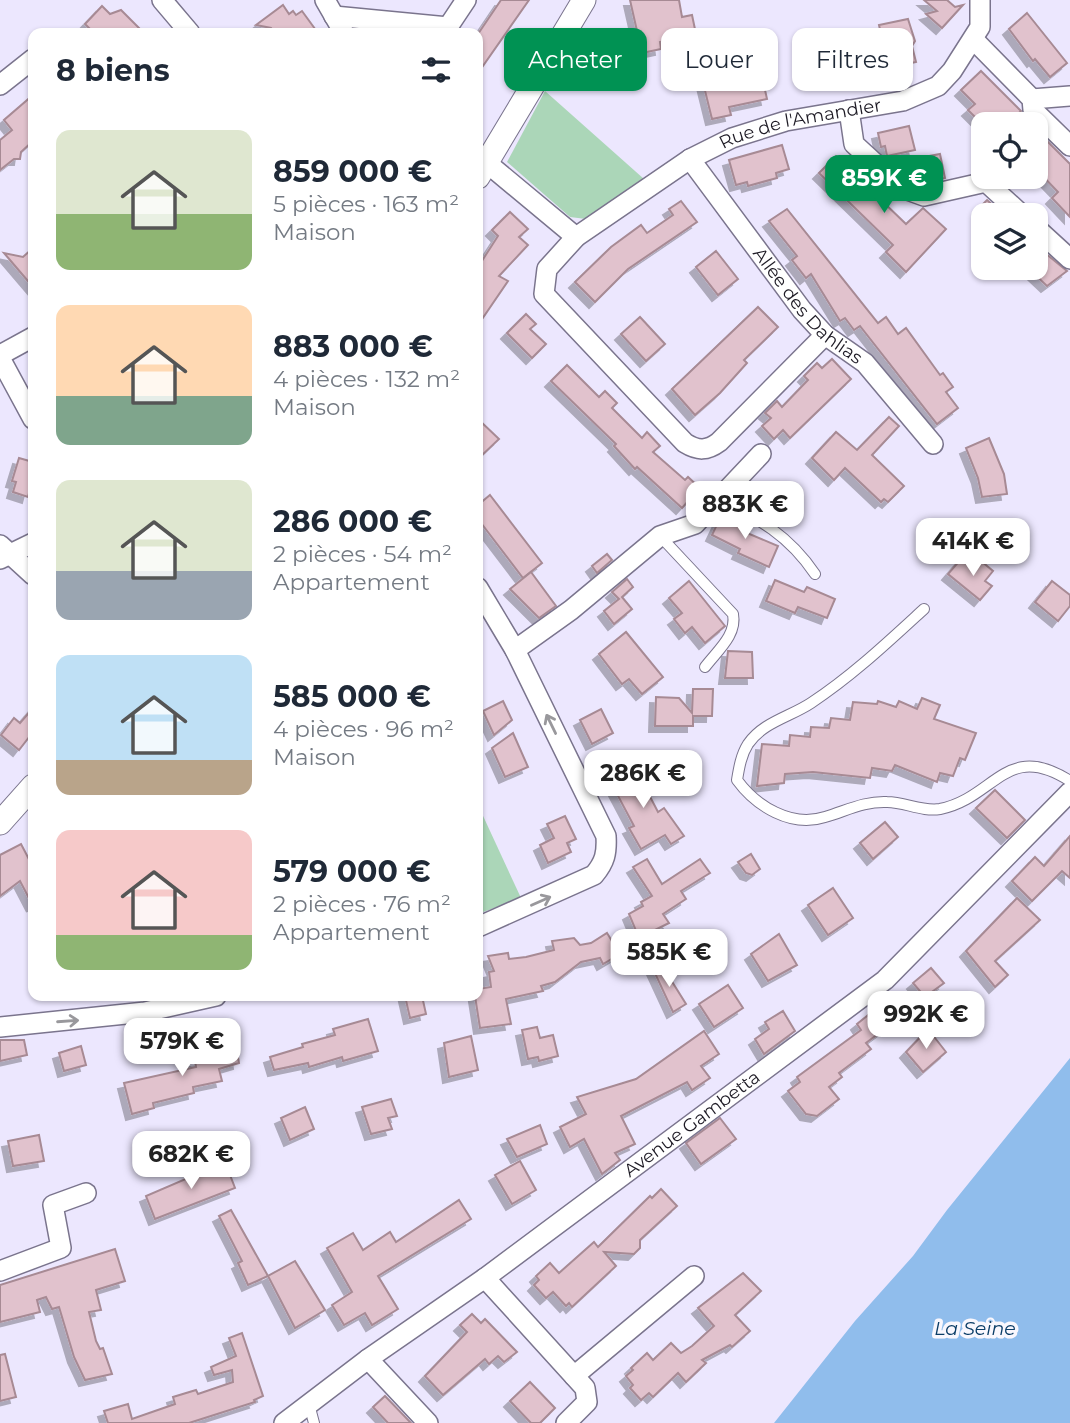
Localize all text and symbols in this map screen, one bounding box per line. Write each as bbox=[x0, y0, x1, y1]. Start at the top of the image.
chip: Acheter bbox=[504, 28, 647, 91]
chip: Louer bbox=[661, 28, 778, 91]
chip: Filtres bbox=[792, 28, 913, 91]
icon: filters bbox=[417, 51, 455, 89]
text: 8 biens bbox=[56, 52, 170, 89]
street label: Rue de l'Amandier bbox=[715, 94, 883, 154]
map controls bbox=[971, 112, 1048, 280]
button: locate bbox=[971, 112, 1048, 189]
text: 859 000 € bbox=[273, 153, 432, 190]
pin: 859K € bbox=[827, 156, 941, 215]
icon: home bbox=[112, 158, 196, 242]
text: 859K € bbox=[841, 164, 927, 192]
text: 5 pièces · 163 m² bbox=[273, 190, 459, 218]
button: layers bbox=[971, 203, 1048, 280]
text: Maison bbox=[273, 218, 356, 246]
street label: Allée des Dahlias bbox=[748, 243, 867, 369]
text: 883 000 € bbox=[273, 328, 433, 365]
icon: home bbox=[112, 333, 196, 417]
text: 4 pièces · 132 m² bbox=[273, 365, 460, 393]
text: Maison bbox=[273, 393, 356, 421]
pin: 883K € bbox=[688, 482, 802, 541]
text: 883K € bbox=[702, 490, 788, 518]
text: 286 000 € bbox=[273, 503, 432, 540]
icon: home bbox=[112, 508, 196, 592]
pin: 414K € bbox=[916, 518, 1030, 578]
text: 414K € bbox=[932, 527, 1014, 555]
text: 2 pièces · 54 m² bbox=[273, 540, 452, 568]
text: Appartement bbox=[273, 568, 430, 596]
text: 585 000 € bbox=[273, 678, 431, 715]
icon: home bbox=[112, 683, 196, 767]
one-way arrow bbox=[544, 714, 557, 735]
text: 4 pièces · 96 m² bbox=[273, 715, 454, 743]
text: Maison bbox=[273, 743, 356, 771]
pin: 286K € bbox=[586, 750, 700, 810]
text: 286K € bbox=[600, 759, 686, 787]
text: 579 000 € bbox=[273, 853, 431, 890]
icon: home bbox=[112, 858, 196, 942]
text: 2 pièces · 76 m² bbox=[273, 890, 451, 918]
one-way arrow bbox=[530, 894, 551, 907]
text: Appartement bbox=[273, 918, 430, 946]
pin: 585K € bbox=[612, 930, 726, 989]
text: 585K € bbox=[627, 938, 711, 966]
pin: 992K € bbox=[869, 992, 983, 1051]
text: 992K € bbox=[884, 1000, 968, 1028]
one-way arrow bbox=[56, 1014, 79, 1027]
pin: 579K € bbox=[125, 1018, 239, 1078]
text: 579K € bbox=[140, 1027, 224, 1055]
street label: Avenue Gambetta bbox=[620, 1066, 764, 1182]
pin: 682K € bbox=[134, 1132, 248, 1191]
text: 682K € bbox=[148, 1140, 234, 1168]
water label: La Seine bbox=[934, 1317, 1016, 1340]

